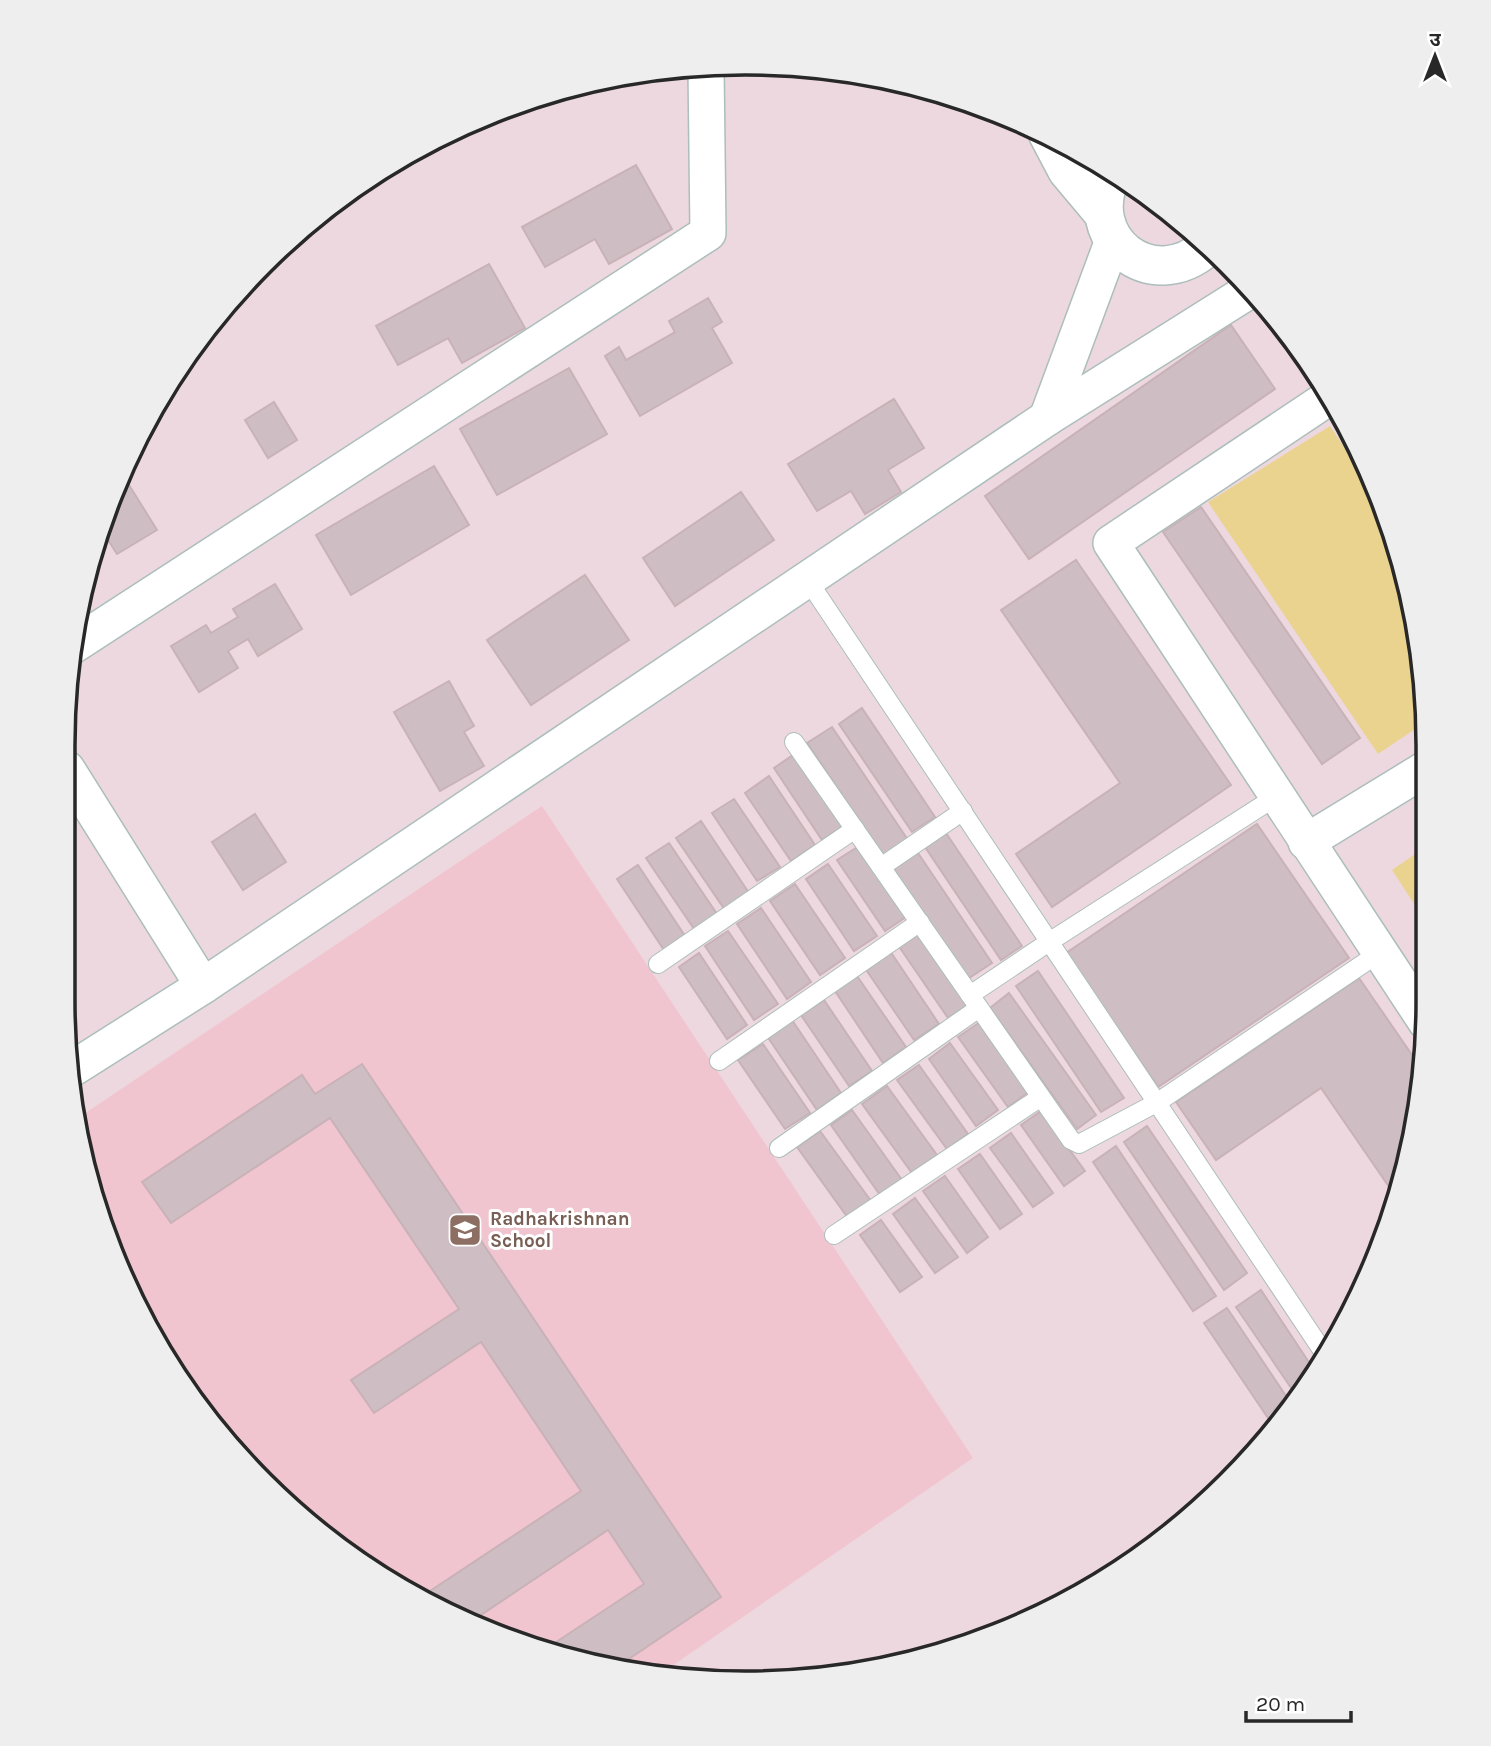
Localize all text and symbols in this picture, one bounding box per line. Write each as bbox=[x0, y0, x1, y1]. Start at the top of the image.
north arrow bbox=[1400, 21, 1470, 91]
text: उ bbox=[1429, 29, 1441, 51]
place label: Radhakrishnan School bbox=[490, 1208, 630, 1252]
school or university icon: Radhakrishnan School bbox=[446, 1211, 484, 1249]
scale bar bbox=[1246, 1680, 1351, 1724]
text: 20 m bbox=[1256, 1692, 1305, 1716]

